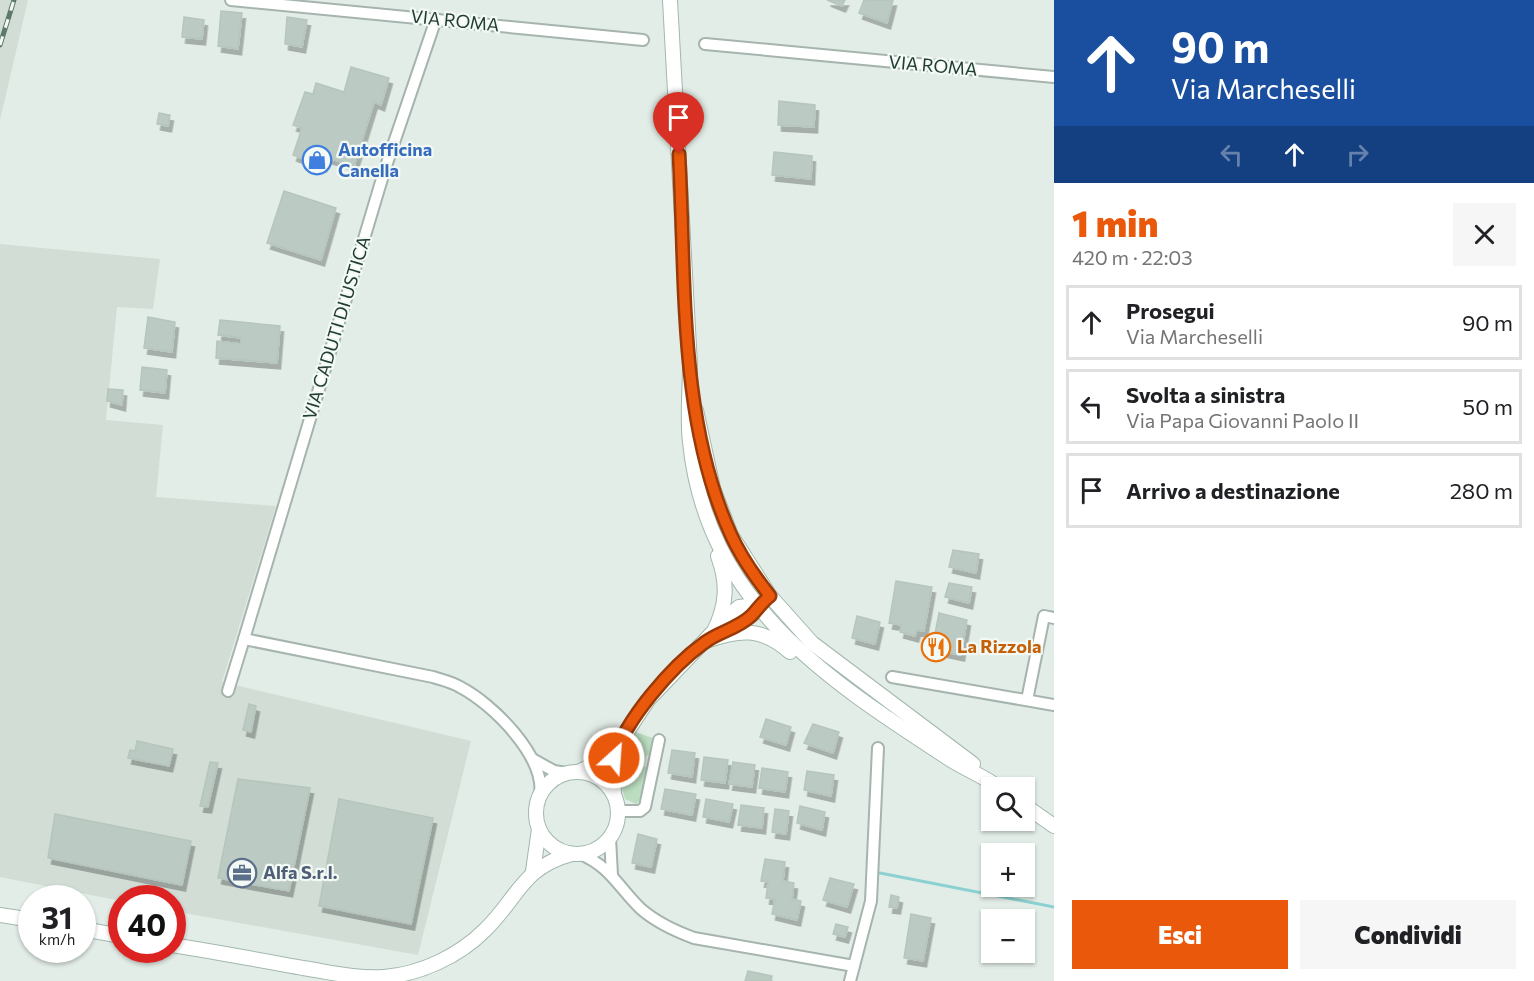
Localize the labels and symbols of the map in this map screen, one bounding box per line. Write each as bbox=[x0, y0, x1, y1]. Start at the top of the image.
street label: VIA ROMA bbox=[410, 4, 501, 36]
street label: VIA ROMA bbox=[888, 50, 978, 80]
pin bbox=[653, 92, 704, 154]
place label: Autofficina Canella bbox=[338, 138, 432, 181]
shop icon: Autofficina Canella bbox=[301, 144, 333, 176]
street label: VIA CADUTI DI USTICA bbox=[298, 233, 374, 422]
restaurant icon: La Rizzola bbox=[920, 631, 952, 663]
place label: La Rizzola bbox=[957, 635, 1041, 657]
position arrow bbox=[582, 726, 646, 790]
office icon: Alfa S.r.l. bbox=[226, 857, 258, 889]
place label: Alfa S.r.l. bbox=[263, 861, 338, 883]
speed limit sign: 40 bbox=[108, 885, 186, 963]

